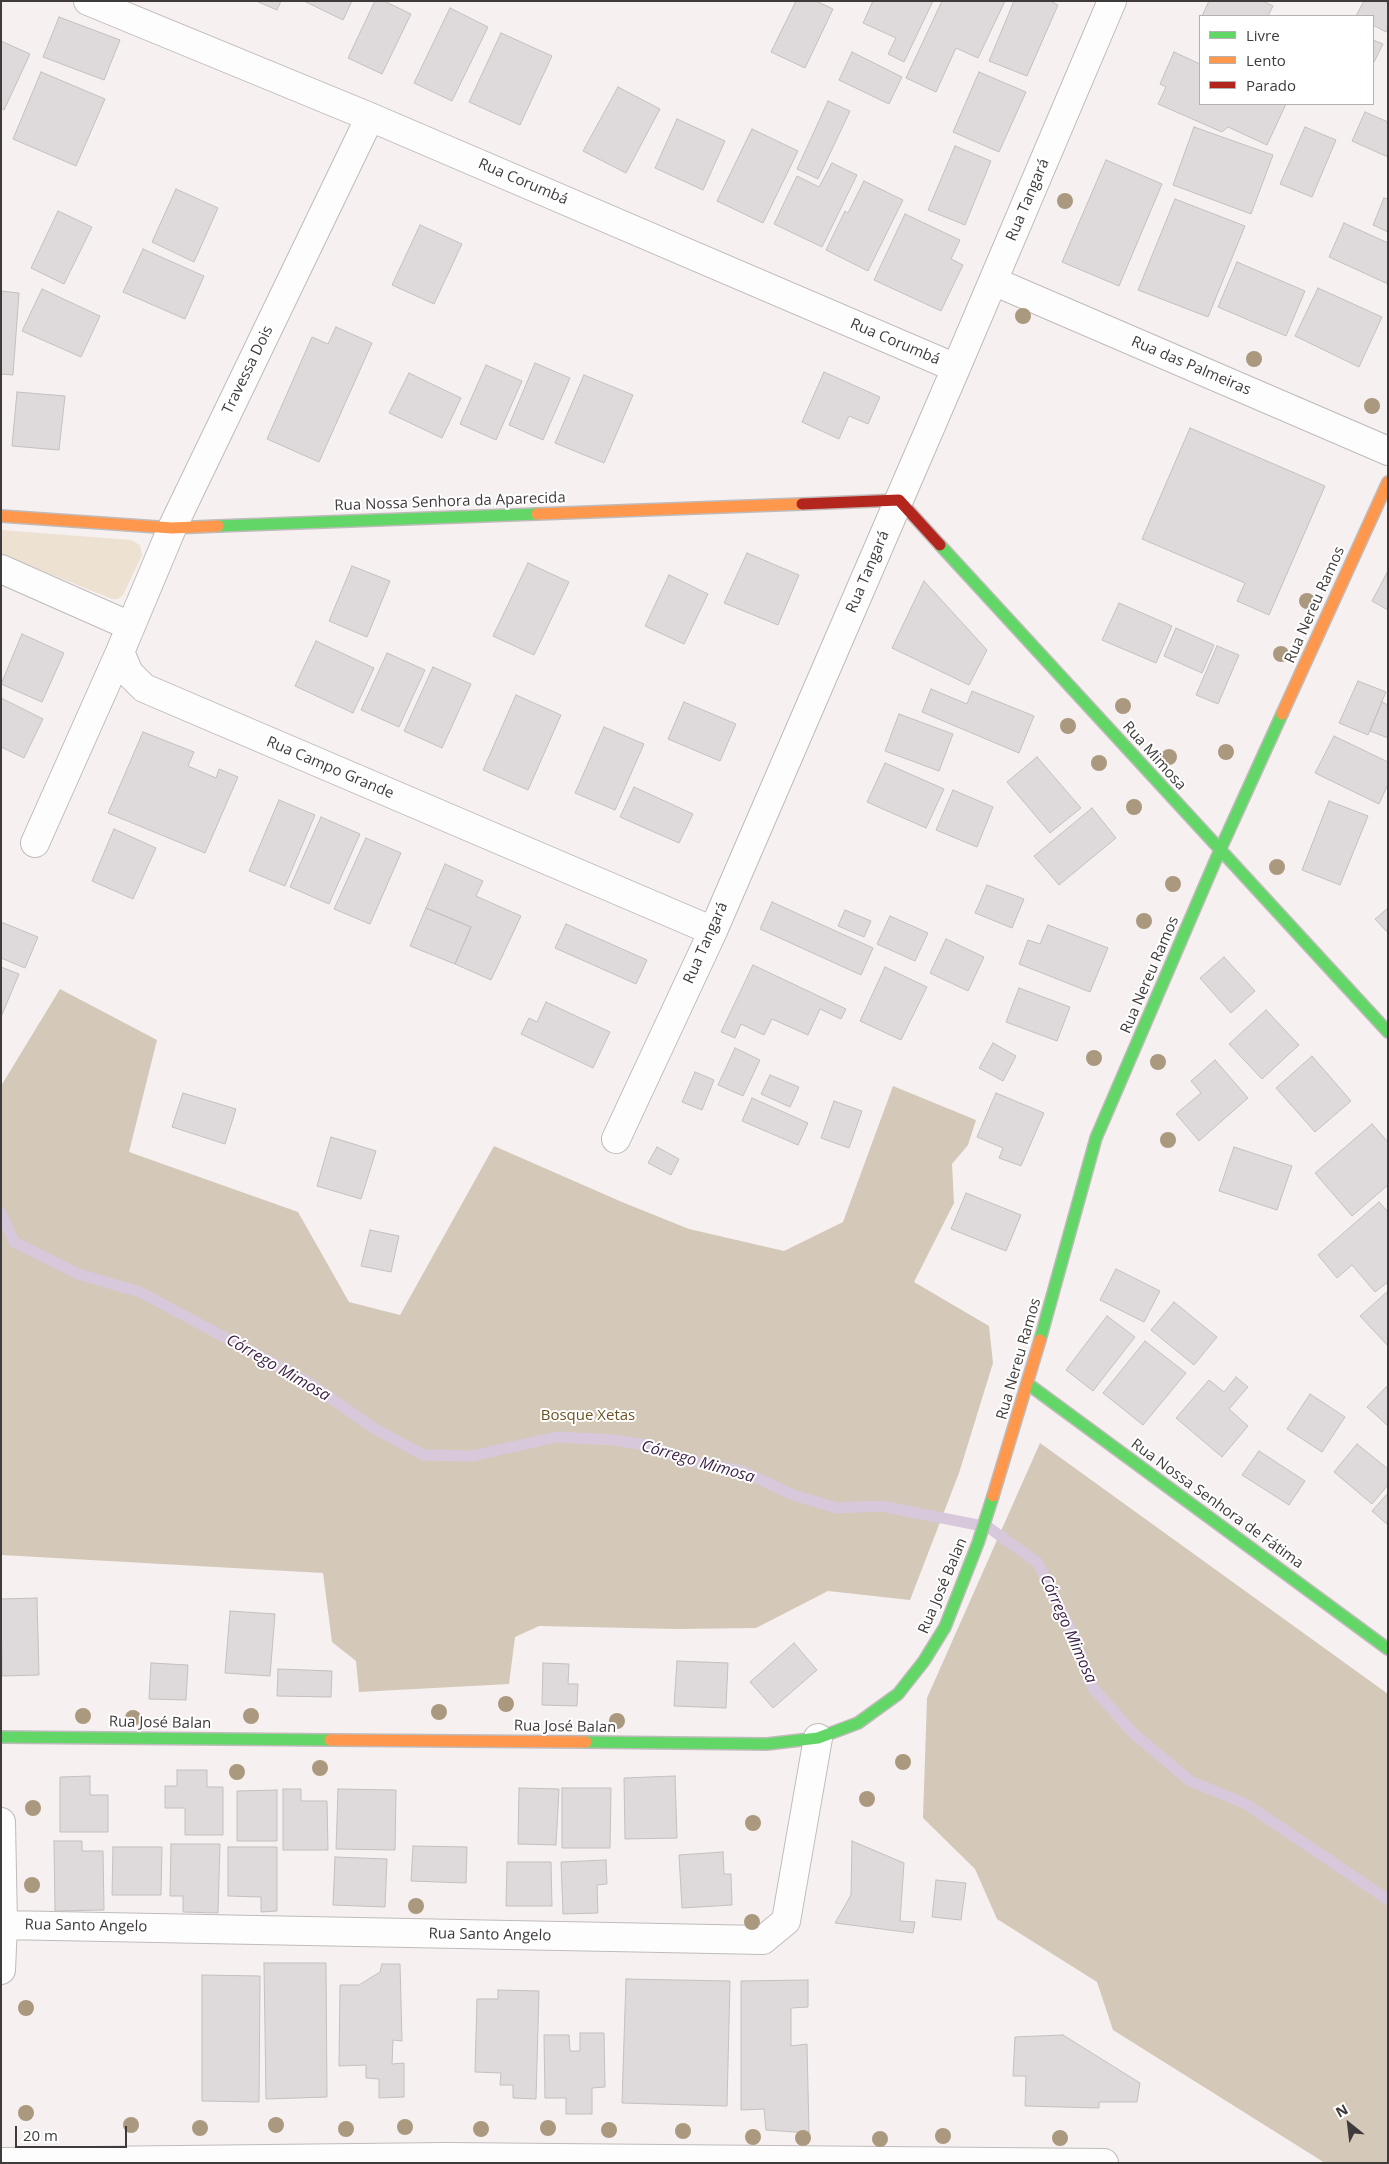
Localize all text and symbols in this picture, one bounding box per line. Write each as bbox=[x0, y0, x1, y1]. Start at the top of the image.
legend bbox=[1199, 15, 1374, 105]
text: Livre bbox=[1246, 25, 1280, 45]
text: Lento bbox=[1246, 50, 1286, 70]
text: Parado bbox=[1246, 75, 1296, 95]
street label: Rua Corumbá bbox=[475, 155, 571, 209]
street label: Rua Tangará bbox=[1003, 156, 1053, 244]
street label: Rua Corumbá bbox=[847, 315, 943, 369]
street label: Travessa Dois bbox=[219, 323, 277, 417]
street label: Rua das Palmeiras bbox=[1129, 333, 1253, 399]
street label: Rua Nossa Senhora da Aparecida bbox=[334, 489, 566, 515]
street label: Rua Tangará bbox=[843, 528, 893, 616]
street label: Rua Nereu Ramos bbox=[1281, 544, 1349, 666]
street label: Rua Mimosa bbox=[1118, 718, 1190, 794]
street label: Rua Campo Grande bbox=[264, 733, 396, 803]
street label: Rua Tangará bbox=[680, 899, 732, 987]
street label: Rua Nereu Ramos bbox=[1117, 914, 1183, 1036]
street label: Rua Nereu Ramos bbox=[993, 1296, 1045, 1422]
water label: Córrego Mimosa bbox=[223, 1330, 333, 1406]
park label: Bosque Xetas bbox=[541, 1407, 635, 1425]
street label: Rua Nossa Senhora de Fátima bbox=[1127, 1435, 1307, 1573]
water label: Córrego Mimosa bbox=[639, 1437, 757, 1487]
street label: Rua José Balan bbox=[915, 1535, 971, 1637]
water label: Córrego Mimosa bbox=[1035, 1572, 1101, 1686]
street label: Rua José Balan bbox=[109, 1713, 211, 1733]
street label: Rua José Balan bbox=[514, 1717, 616, 1737]
street label: Rua Santo Angelo bbox=[24, 1916, 148, 1936]
street label: Rua Santo Angelo bbox=[428, 1925, 552, 1945]
north arrow bbox=[1324, 2099, 1374, 2149]
text: N bbox=[1332, 2099, 1351, 2122]
scale bar bbox=[18, 2116, 130, 2148]
text: 20 m bbox=[23, 2125, 58, 2145]

